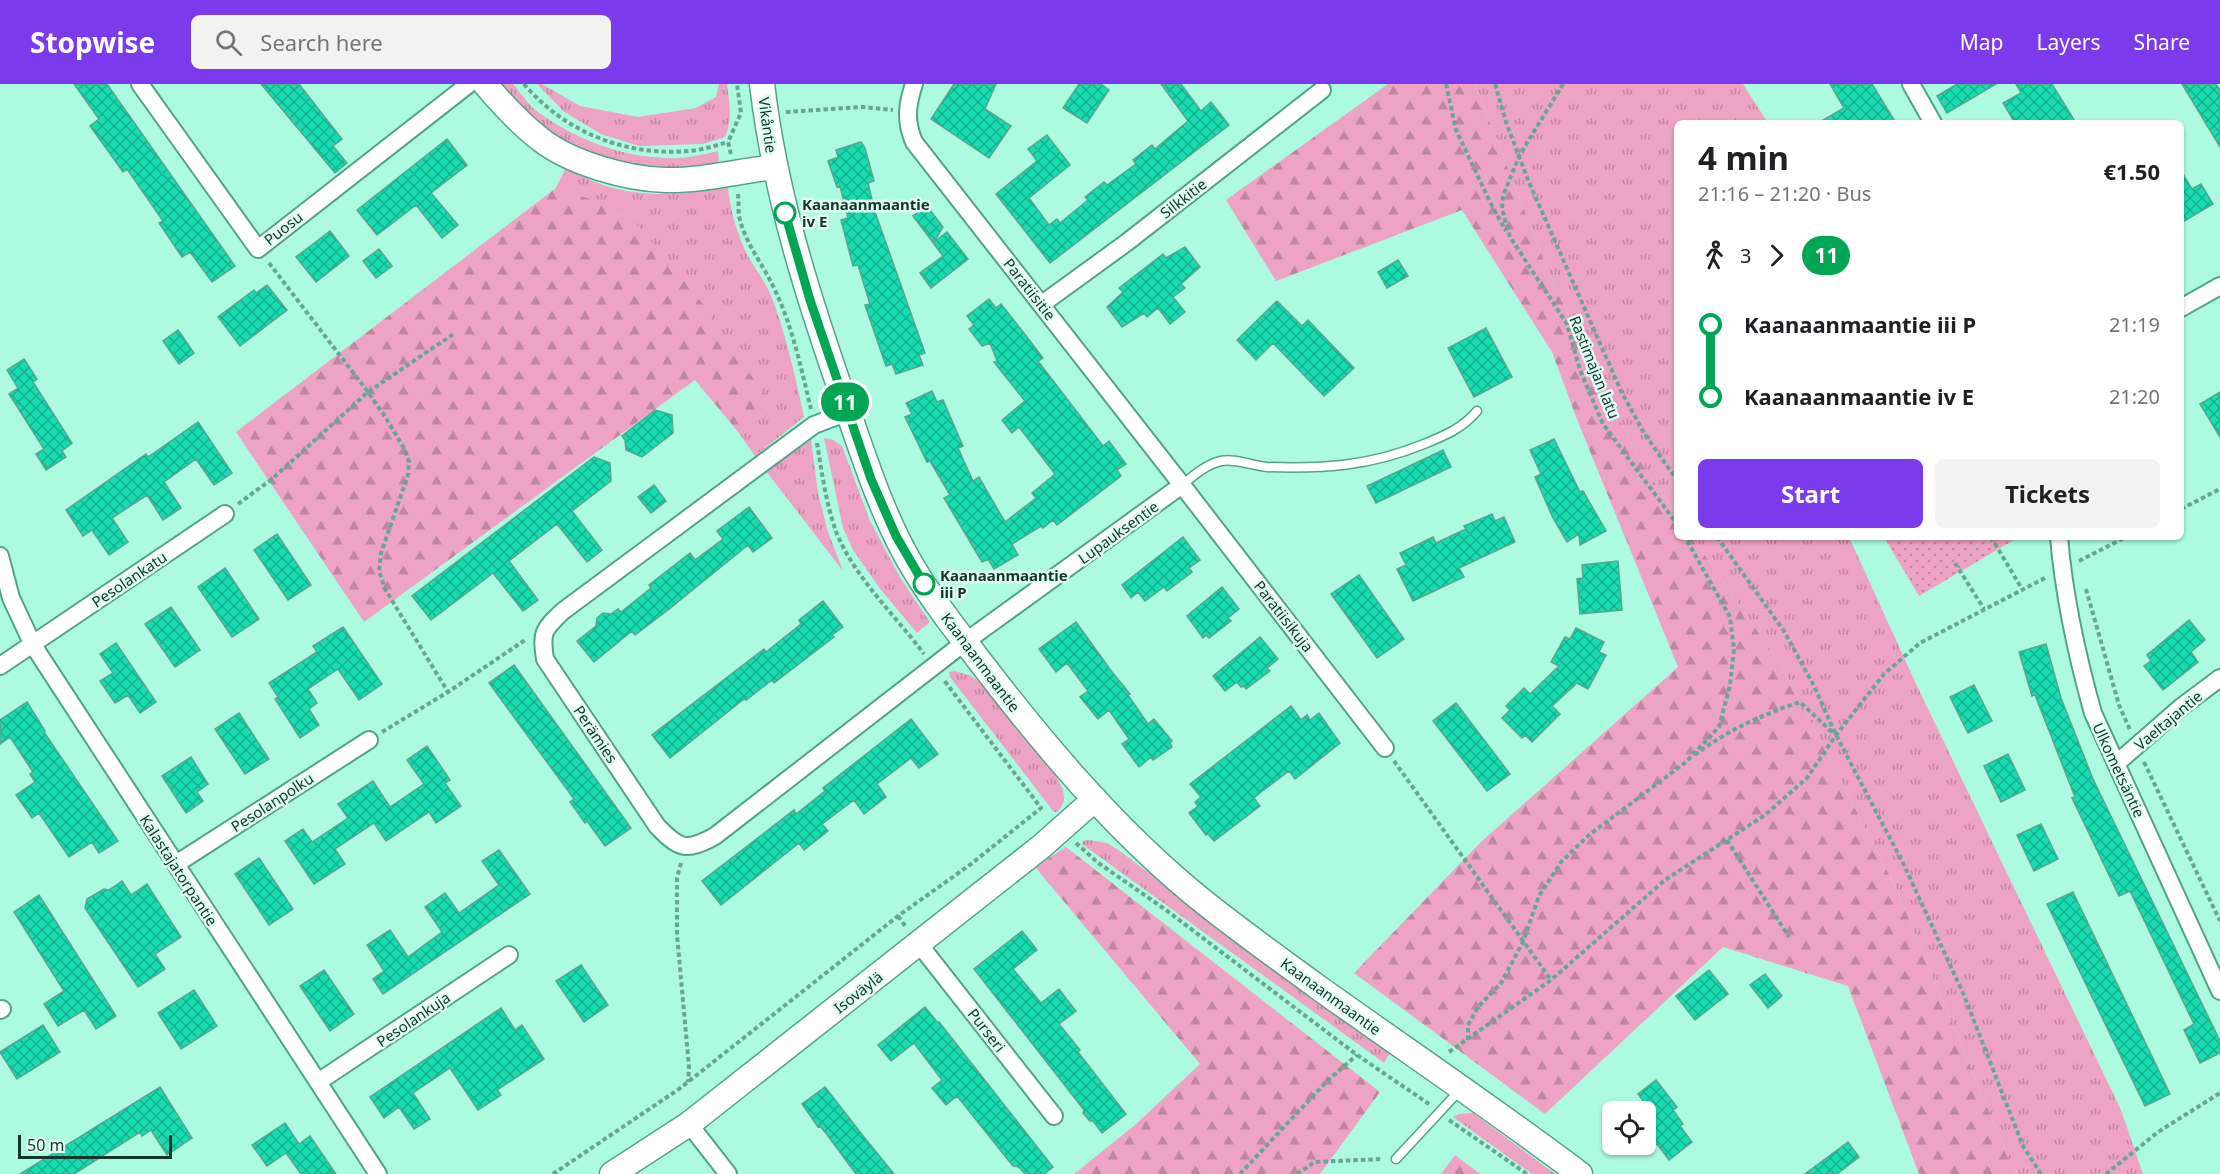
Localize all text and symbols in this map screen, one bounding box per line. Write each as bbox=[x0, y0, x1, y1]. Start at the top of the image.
search box bbox=[191, 15, 611, 69]
text: Stopwise bbox=[30, 23, 155, 61]
icon: search bbox=[212, 26, 245, 59]
text: Search here bbox=[260, 27, 383, 57]
text: Map bbox=[1960, 28, 2004, 56]
text: Layers bbox=[2037, 28, 2101, 56]
text: Share bbox=[2134, 28, 2190, 56]
street label: Vikåntie bbox=[754, 96, 782, 154]
text: 4 min bbox=[1698, 135, 1789, 180]
text: €1.50 bbox=[2103, 156, 2160, 186]
street label: Silkkitie bbox=[1156, 174, 1210, 222]
text: 21:16 – 21:20 · Bus bbox=[1698, 180, 1871, 207]
place label: Kaanaanmaantie iv E bbox=[802, 194, 930, 231]
marker: Kaanaanmaantie iv E bbox=[774, 202, 796, 224]
street label: Puosu bbox=[260, 207, 306, 249]
icon: walk bbox=[1698, 239, 1731, 272]
icon: forward bbox=[1760, 239, 1793, 272]
text: 11 bbox=[1814, 241, 1838, 269]
text: 3 bbox=[1740, 242, 1751, 269]
street label: Paratiisitie bbox=[999, 254, 1061, 324]
text: Kaanaanmaantie iii P bbox=[1744, 309, 1976, 339]
text: 21:19 bbox=[2109, 311, 2160, 338]
street label: Rastimajan latu bbox=[1565, 313, 1625, 421]
text: Kaanaanmaantie iv E bbox=[1744, 381, 1974, 411]
line badge: 11 bbox=[818, 382, 872, 422]
text: 21:20 bbox=[2109, 383, 2160, 410]
text: 11 bbox=[833, 388, 857, 416]
button: Start bbox=[1698, 459, 1923, 528]
button: Tickets bbox=[1935, 459, 2160, 528]
street label: Lupauksentie bbox=[1074, 496, 1162, 568]
street label: Pesolankatu bbox=[88, 547, 170, 611]
place label: Kaanaanmaantie iii P bbox=[940, 565, 1068, 602]
marker: Kaanaanmaantie iii P bbox=[913, 573, 935, 595]
street label: Paratiisikuja bbox=[1250, 576, 1318, 656]
street label: Kaanaanmaantie bbox=[937, 608, 1025, 716]
street label: Vaeltajantie bbox=[2130, 686, 2206, 754]
street label: Perämies bbox=[569, 701, 623, 767]
street label: Ulkometsäntie bbox=[2088, 719, 2150, 821]
street label: Pesolanpolku bbox=[227, 768, 317, 836]
street label: Kalastajatorpantie bbox=[136, 811, 222, 929]
street label: Kaanaanmaantie bbox=[1277, 953, 1385, 1039]
street label: Isoväylä bbox=[829, 967, 887, 1017]
street label: Pesolankuja bbox=[372, 987, 454, 1051]
street label: Purseri bbox=[964, 1004, 1010, 1056]
map controls bbox=[1602, 1101, 1656, 1155]
button: locate bbox=[1602, 1101, 1656, 1155]
scale bar bbox=[18, 1132, 172, 1160]
text: 50 m bbox=[27, 1134, 64, 1156]

